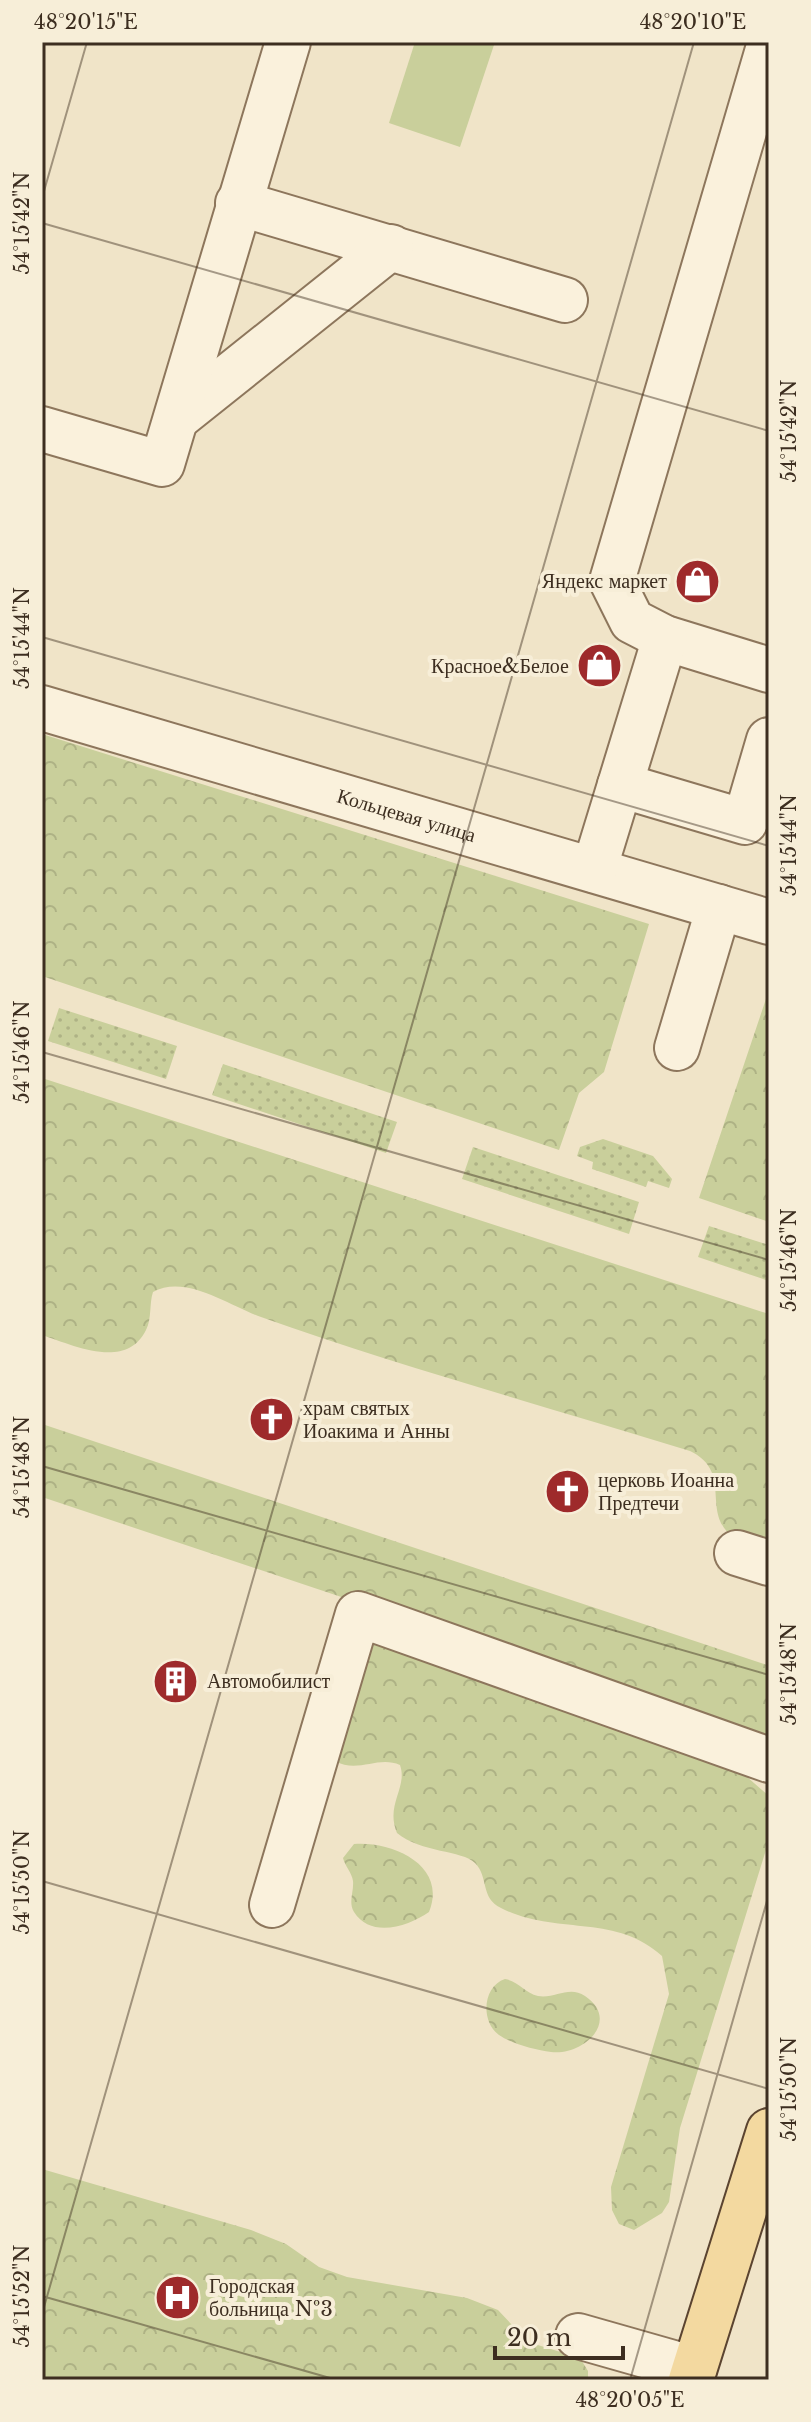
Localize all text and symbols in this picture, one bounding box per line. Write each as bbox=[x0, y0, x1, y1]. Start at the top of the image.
text: 48°20'15"E bbox=[34, 10, 138, 34]
text: 48°20'10"E bbox=[640, 10, 746, 34]
text: 54°15'42"N bbox=[10, 172, 34, 274]
text: 54°15'42"N bbox=[777, 380, 801, 482]
shop icon: Яндекс маркет bbox=[674, 557, 722, 605]
place label: Яндекс маркет bbox=[542, 569, 667, 593]
text: 54°15'44"N bbox=[10, 587, 34, 689]
shop icon: Красное&Белое bbox=[576, 642, 624, 690]
place label: Красное&Белое bbox=[431, 654, 569, 678]
street label: Кольцевая улица bbox=[334, 784, 479, 847]
text: 54°15'44"N bbox=[777, 794, 801, 896]
text: 54°15'46"N bbox=[10, 1000, 34, 1104]
text: 54°15'46"N bbox=[777, 1208, 801, 1312]
church icon: храм святых Иоакима и Анны bbox=[248, 1395, 296, 1443]
place label: храм святых Иоакима и Анны bbox=[303, 1396, 450, 1443]
text: 54°15'48"N bbox=[10, 1416, 34, 1518]
church icon: церковь Иоанна Предтечи bbox=[543, 1468, 591, 1516]
place label: церковь Иоанна Предтечи bbox=[598, 1468, 734, 1515]
text: 54°15'48"N bbox=[777, 1623, 801, 1725]
building icon: Автомобилист bbox=[152, 1657, 200, 1705]
place label: Автомобилист bbox=[207, 1669, 331, 1693]
text: 54°15'50"N bbox=[10, 1830, 34, 1934]
text: 54°15'50"N bbox=[777, 2037, 801, 2141]
text: 54°15'52"N bbox=[10, 2245, 34, 2347]
hospital icon: Городская больница №3 bbox=[154, 2274, 202, 2322]
place label: Городская больница №3 bbox=[209, 2274, 333, 2321]
scale bar bbox=[495, 2310, 623, 2360]
text: 20 m bbox=[507, 2323, 572, 2352]
text: 48°20'05"E bbox=[575, 2388, 685, 2412]

